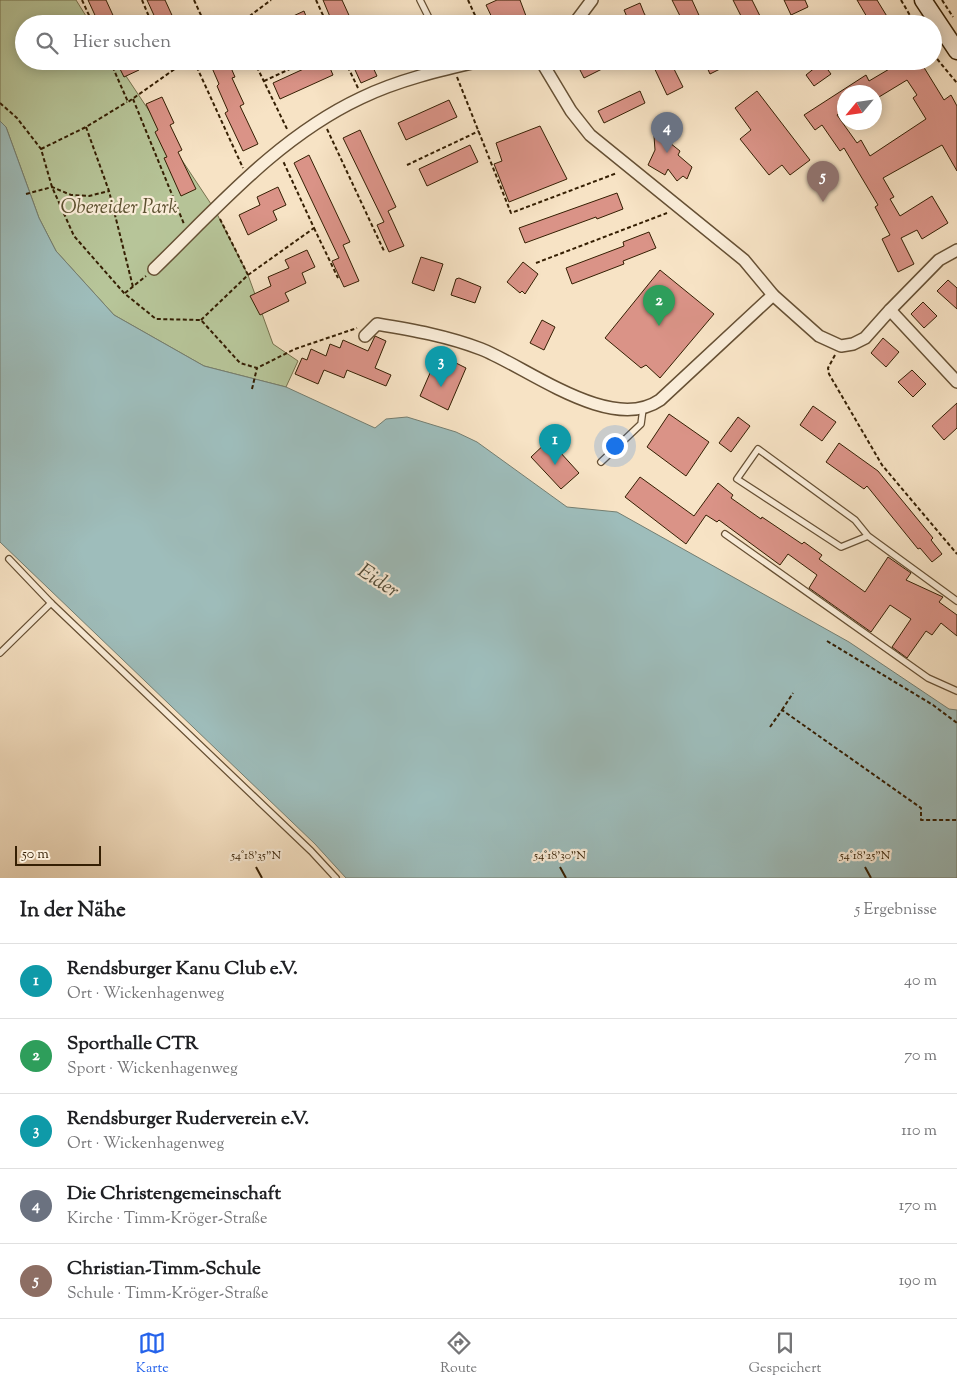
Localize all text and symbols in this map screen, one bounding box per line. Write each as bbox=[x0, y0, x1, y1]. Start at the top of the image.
search box bbox=[15, 15, 942, 70]
icon: search bbox=[33, 29, 61, 57]
text: Hier suchen bbox=[73, 29, 171, 56]
north arrow bbox=[837, 85, 882, 130]
pin: 4 bbox=[651, 112, 683, 153]
pin: 5 bbox=[807, 161, 839, 202]
park label: Obereider Park bbox=[61, 194, 177, 223]
pin: 2 bbox=[643, 285, 675, 326]
pin: 3 bbox=[425, 346, 457, 387]
pin: 1 bbox=[539, 424, 571, 465]
your location bbox=[602, 433, 628, 459]
water label: Eider bbox=[351, 557, 405, 607]
scale bar bbox=[15, 843, 101, 866]
text: 50 m bbox=[22, 845, 49, 865]
text: 54°18'35"N bbox=[230, 847, 281, 865]
text: 54°18'30"N bbox=[533, 847, 586, 865]
text: 54°18'25"N bbox=[839, 847, 891, 865]
text: In der Nähe bbox=[20, 896, 126, 926]
text: 5 Ergebnisse bbox=[855, 899, 937, 922]
text: Rendsburger Kanu Club e.V. bbox=[67, 956, 298, 983]
text: 1 bbox=[33, 970, 39, 993]
text: 40 m bbox=[904, 970, 937, 993]
text: Ort · Wickenhagenweg bbox=[67, 983, 224, 1006]
text: Sporthalle CTR bbox=[67, 1031, 198, 1058]
text: 2 bbox=[32, 1045, 40, 1068]
text: 70 m bbox=[904, 1045, 937, 1068]
text: Sport · Wickenhagenweg bbox=[67, 1058, 238, 1081]
text: Rendsburger Ruderverein e.V. bbox=[67, 1106, 309, 1133]
text: 3 bbox=[33, 1120, 39, 1143]
text: 110 m bbox=[901, 1120, 937, 1143]
text: Ort · Wickenhagenweg bbox=[67, 1133, 224, 1156]
text: Die Christengemeinschaft bbox=[67, 1181, 281, 1208]
text: 4 bbox=[32, 1195, 40, 1218]
text: 170 m bbox=[899, 1195, 937, 1218]
text: Kirche · Timm-Kröger-Straße bbox=[67, 1208, 267, 1231]
text: Christian-Timm-Schule bbox=[67, 1256, 261, 1283]
text: 5 bbox=[33, 1270, 39, 1293]
text: 190 m bbox=[899, 1270, 937, 1293]
text: Schule · Timm-Kröger-Straße bbox=[67, 1283, 268, 1306]
tab: Karte bbox=[136, 1329, 169, 1379]
tab: Route bbox=[440, 1329, 477, 1379]
tab: Gespeichert bbox=[749, 1329, 821, 1379]

